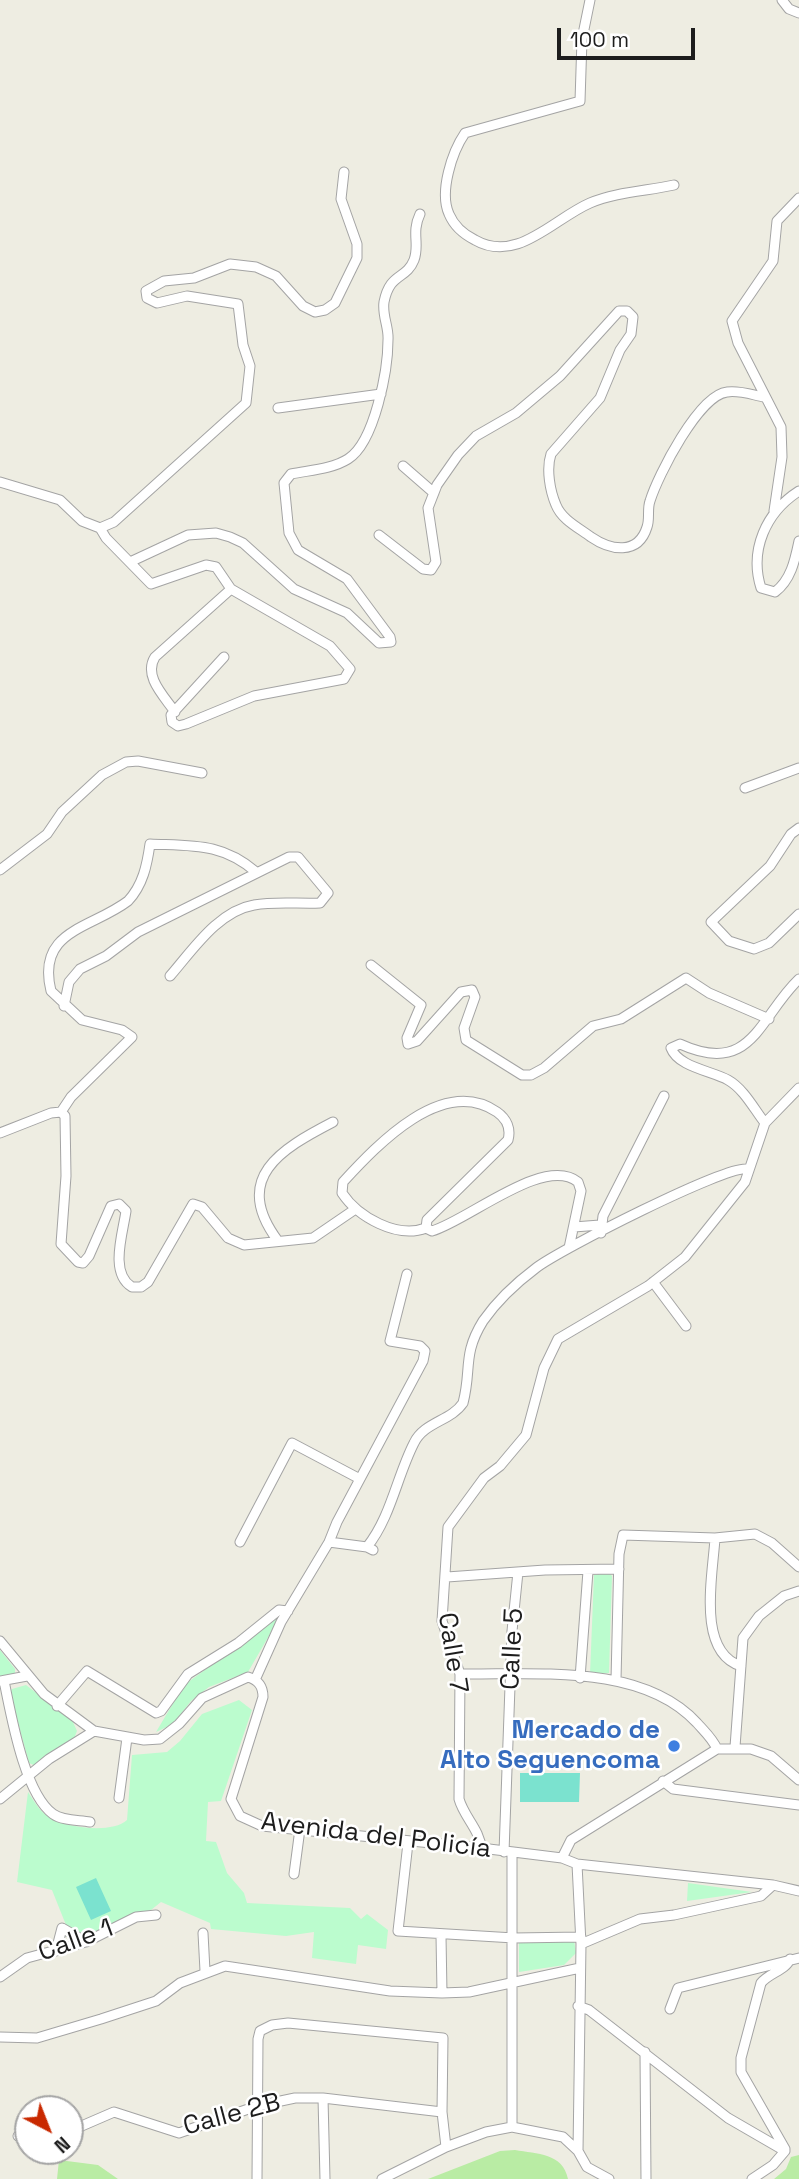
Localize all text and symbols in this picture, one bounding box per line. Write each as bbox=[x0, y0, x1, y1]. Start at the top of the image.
scale bar bbox=[561, 14, 699, 58]
text: 100 m bbox=[570, 26, 629, 53]
street label: Calle 5 bbox=[495, 1607, 531, 1691]
street label: Calle 7 bbox=[430, 1610, 474, 1696]
place label: Mercado de Alto Seguencoma bbox=[440, 1715, 660, 1776]
marker: Mercado de Alto Seguencoma bbox=[666, 1738, 682, 1754]
street label: Avenida del Policía bbox=[259, 1806, 493, 1866]
street label: Calle 1 bbox=[34, 1913, 118, 1969]
street label: Calle 2B bbox=[180, 2087, 284, 2143]
north arrow bbox=[14, 2095, 84, 2165]
text: N bbox=[49, 2131, 75, 2158]

